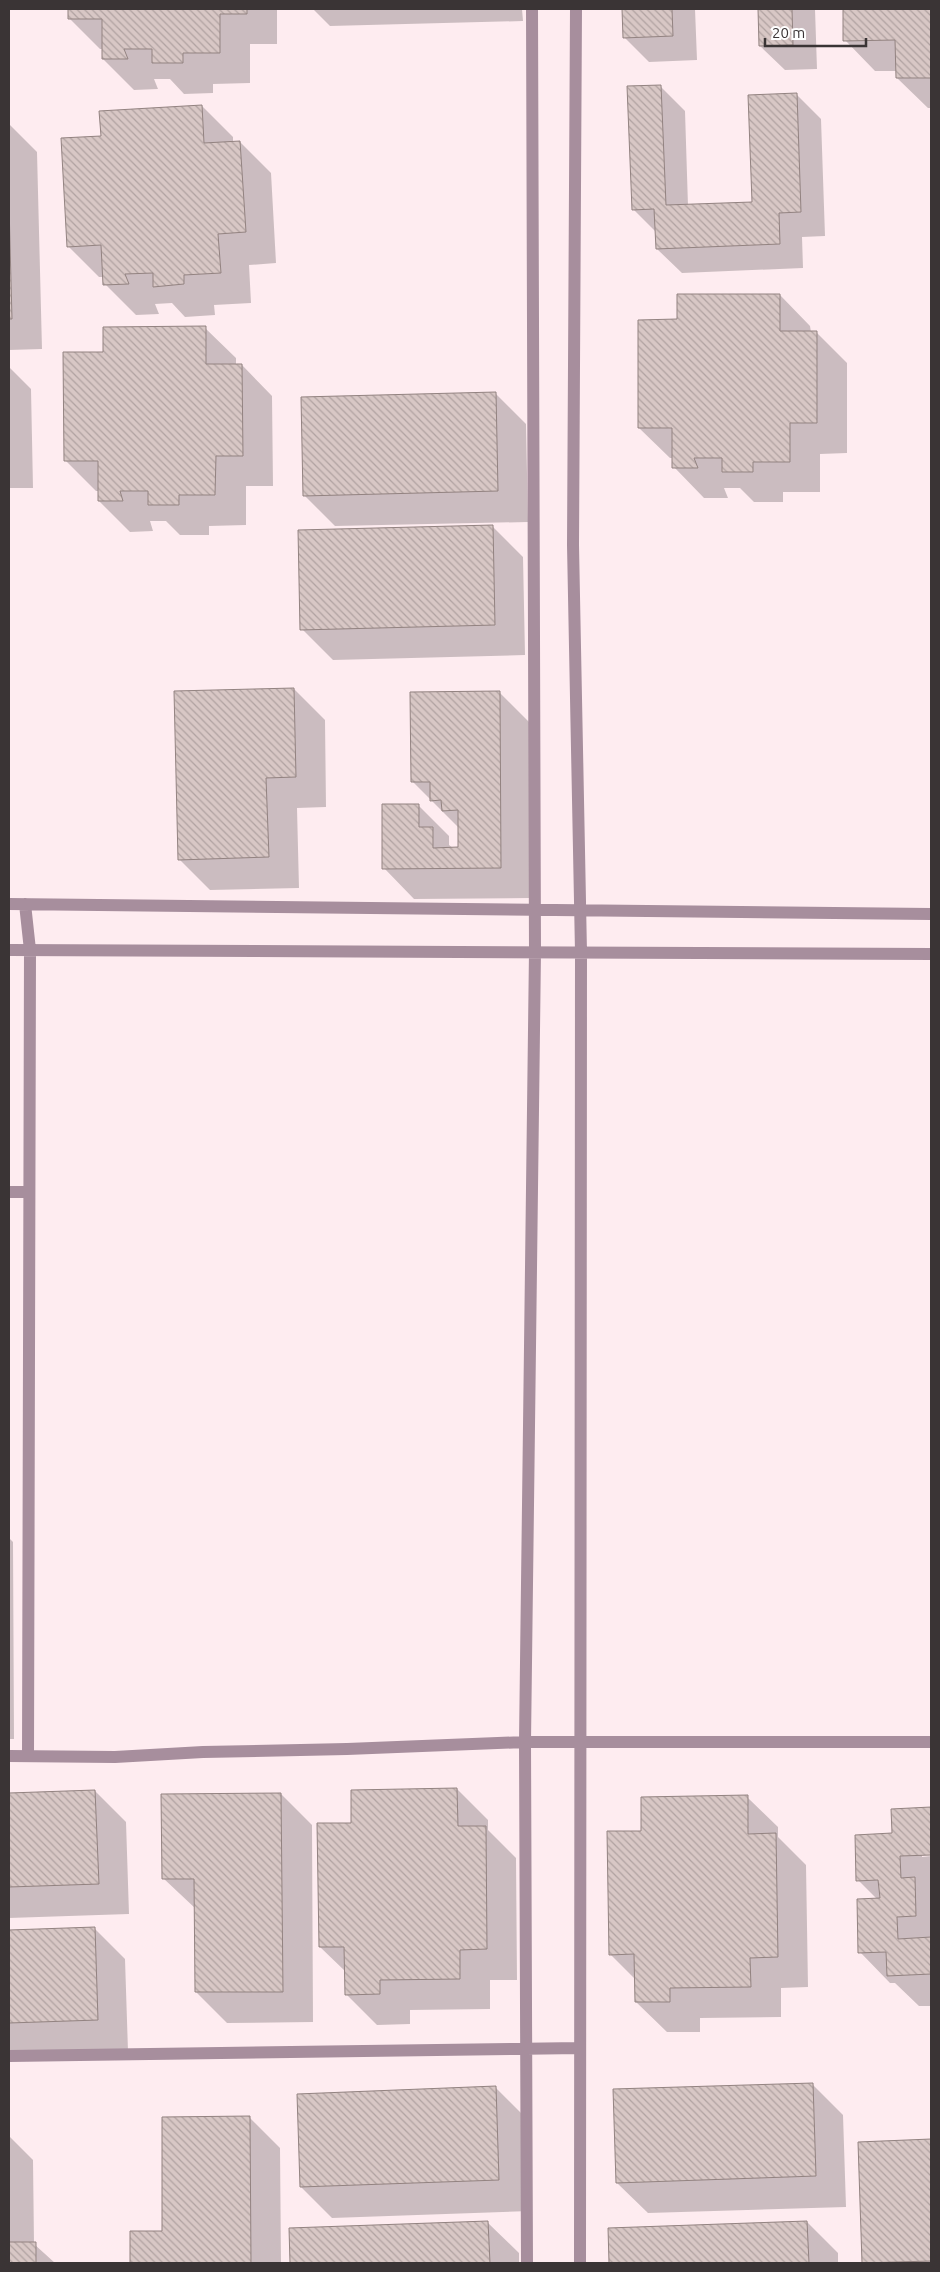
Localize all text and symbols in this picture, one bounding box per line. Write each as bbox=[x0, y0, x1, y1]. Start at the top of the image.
scale bar bbox=[765, 15, 866, 47]
text: 20 m bbox=[772, 24, 805, 41]

